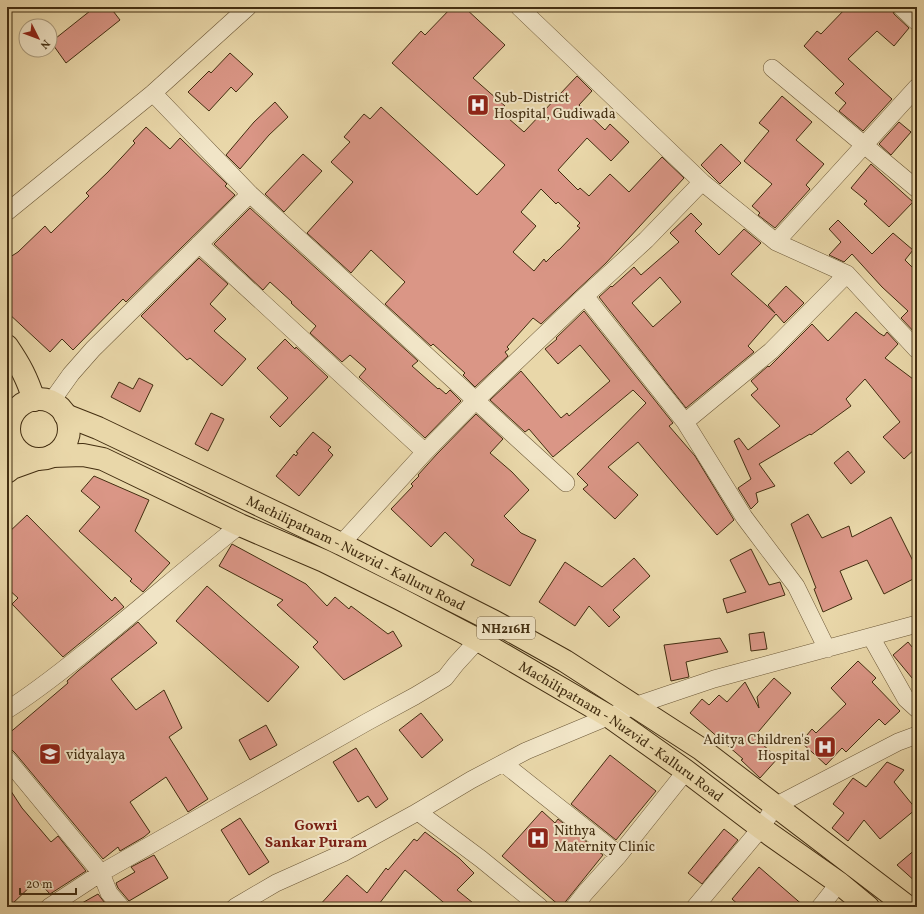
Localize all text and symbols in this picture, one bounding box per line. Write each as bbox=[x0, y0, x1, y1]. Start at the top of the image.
north arrow bbox=[18, 18, 58, 58]
text: N bbox=[36, 36, 53, 52]
place label: Sub-District Hospital, Gudiwada bbox=[494, 89, 616, 124]
hospital icon: Sub-District Hospital, Gudiwada bbox=[465, 92, 491, 118]
street label: Machilipatnam - Nuzvid - Kalluru Road bbox=[243, 492, 468, 616]
road number: NH216H bbox=[477, 617, 535, 639]
street label: Machilipatnam - Nuzvid - Kalluru Road bbox=[515, 658, 727, 807]
place label: Aditya Children's Hospital bbox=[703, 731, 810, 766]
hospital icon: Aditya Children's Hospital bbox=[812, 734, 838, 760]
school or university icon: vidyalaya bbox=[37, 741, 63, 767]
place label: vidyalaya bbox=[66, 746, 125, 765]
district label: Gowri Sankar Puram bbox=[265, 816, 368, 854]
place label: Nithya Maternity Clinic bbox=[554, 822, 655, 857]
hospital icon: Nithya Maternity Clinic bbox=[525, 825, 551, 851]
scale bar bbox=[20, 870, 76, 896]
text: 20 m bbox=[26, 877, 53, 893]

